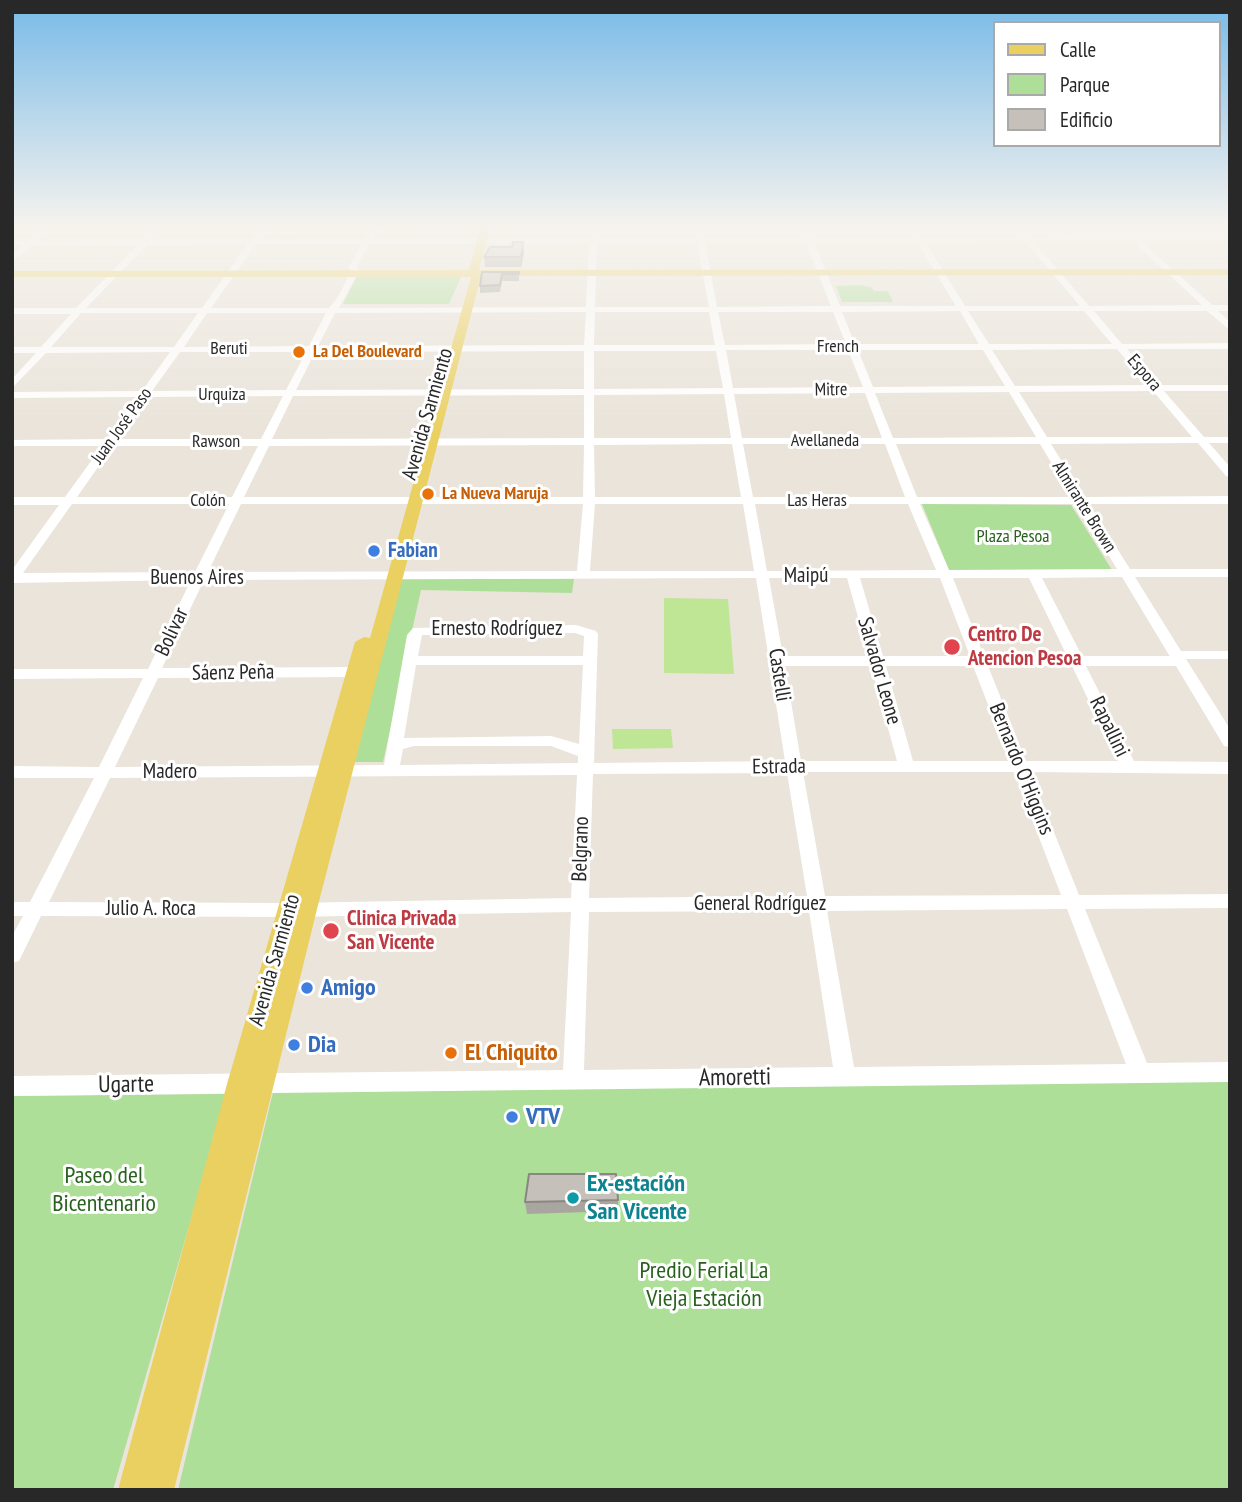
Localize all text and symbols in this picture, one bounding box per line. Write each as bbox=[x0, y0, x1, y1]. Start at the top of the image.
legend bbox=[993, 21, 1221, 147]
text: Calle bbox=[1060, 36, 1096, 63]
text: Parque bbox=[1060, 71, 1110, 98]
text: Edificio bbox=[1060, 106, 1113, 133]
street label: French bbox=[817, 336, 859, 358]
street label: Beruti bbox=[210, 338, 248, 360]
place label: La Del Boulevard bbox=[313, 341, 422, 363]
marker: La Del Boulevard bbox=[291, 344, 307, 360]
street label: Avenida Sarmiento bbox=[397, 345, 459, 483]
street label: Espora bbox=[1122, 350, 1166, 396]
street label: Mitre bbox=[814, 379, 848, 401]
street label: Juan José Paso bbox=[87, 384, 157, 468]
street label: Urquiza bbox=[198, 384, 246, 406]
street label: Avellaneda bbox=[791, 430, 859, 452]
street label: Rawson bbox=[192, 431, 240, 453]
street label: Almirante Brown bbox=[1047, 457, 1121, 557]
place label: La Nueva Maruja bbox=[442, 483, 549, 505]
marker: La Nueva Maruja bbox=[420, 486, 436, 502]
street label: Colón bbox=[190, 490, 226, 512]
street label: Las Heras bbox=[787, 490, 847, 512]
park label: Plaza Pesoa bbox=[976, 526, 1050, 548]
place label: Fabian bbox=[388, 538, 438, 564]
marker: Fabian bbox=[366, 543, 382, 559]
street label: Maipú bbox=[784, 563, 828, 589]
street label: Buenos Aires bbox=[150, 565, 244, 591]
street label: Bolívar bbox=[150, 604, 194, 660]
street label: Salvador Leone bbox=[852, 614, 906, 728]
street label: Ernesto Rodríguez bbox=[432, 616, 562, 642]
place label: Centro De Atencion Pesoa bbox=[968, 622, 1081, 672]
marker: Centro De Atencion Pesoa bbox=[942, 637, 962, 657]
street label: Castelli bbox=[762, 647, 796, 703]
street label: Sáenz Peña bbox=[192, 660, 274, 686]
street label: Rapallini bbox=[1084, 693, 1134, 761]
street label: Bernardo O'Higgins bbox=[983, 699, 1059, 839]
street label: Estrada bbox=[752, 754, 806, 780]
street label: Madero bbox=[143, 759, 197, 785]
street label: Belgrano bbox=[567, 816, 595, 882]
street label: Avenida Sarmiento bbox=[244, 891, 306, 1029]
street label: General Rodríguez bbox=[694, 891, 826, 917]
street label: Julio A. Roca bbox=[106, 896, 196, 922]
place label: Clinica Privada San Vicente bbox=[347, 906, 456, 956]
marker: Clinica Privada San Vicente bbox=[321, 921, 341, 941]
place label: Amigo bbox=[321, 974, 376, 1002]
marker: Amigo bbox=[299, 980, 315, 996]
place label: Dia bbox=[308, 1031, 336, 1059]
marker: Dia bbox=[286, 1037, 302, 1053]
place label: El Chiquito bbox=[465, 1039, 558, 1067]
marker: El Chiquito bbox=[443, 1045, 459, 1061]
street label: Amoretti bbox=[699, 1063, 771, 1093]
street label: Ugarte bbox=[98, 1070, 154, 1100]
place label: VTV bbox=[526, 1103, 560, 1131]
marker: VTV bbox=[504, 1109, 520, 1125]
park label: Paseo del Bicentenario bbox=[52, 1162, 156, 1218]
place label: Ex-estación San Vicente bbox=[587, 1170, 687, 1226]
marker: Ex-estación San Vicente bbox=[565, 1190, 581, 1206]
park label: Predio Ferial La Vieja Estación bbox=[640, 1257, 768, 1313]

